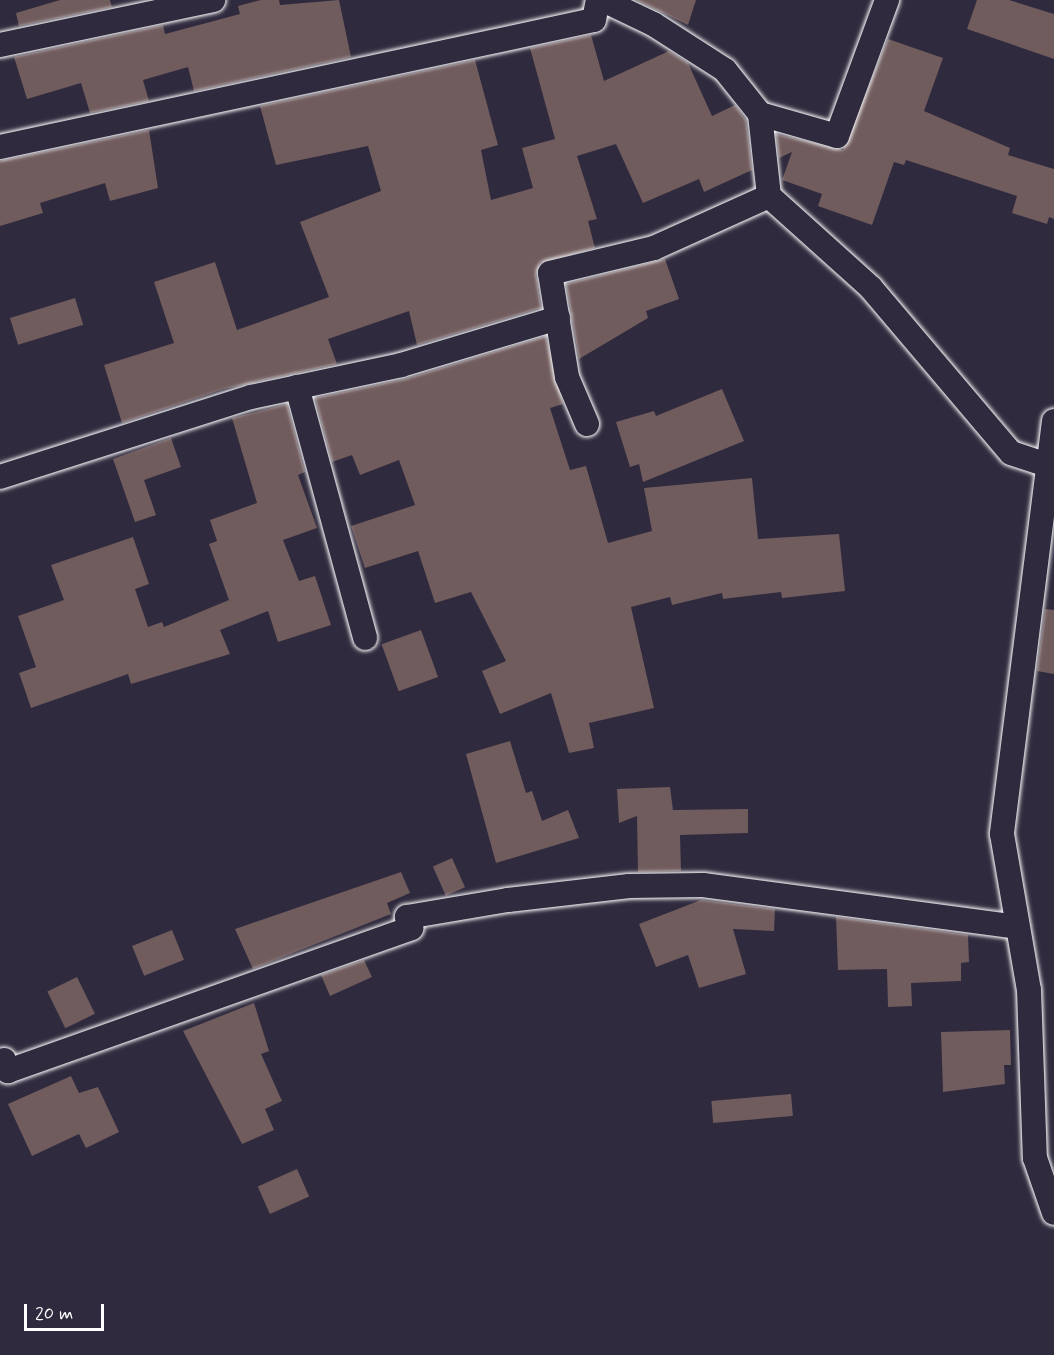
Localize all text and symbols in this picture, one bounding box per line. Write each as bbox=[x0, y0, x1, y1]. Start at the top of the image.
scale bar bbox=[27, 1292, 106, 1330]
text: 20 m bbox=[35, 1302, 73, 1326]

